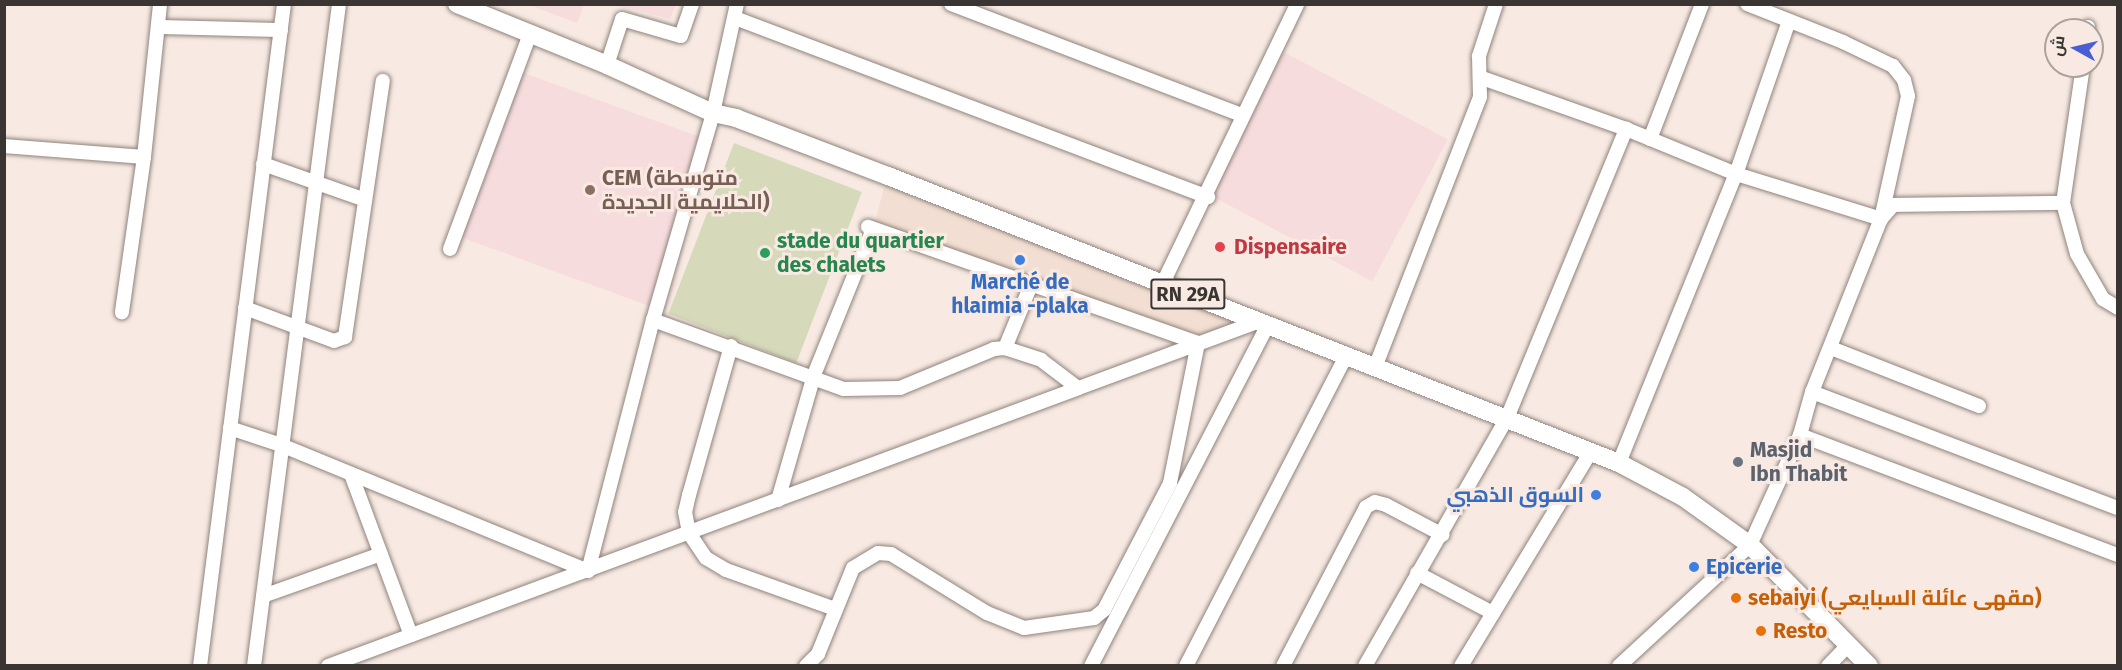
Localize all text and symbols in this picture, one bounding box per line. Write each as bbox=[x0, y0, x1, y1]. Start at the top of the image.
north arrow bbox=[2044, 18, 2104, 78]
text: ش bbox=[2047, 34, 2068, 57]
place label: CEM (متوسطة الحلايمية الجديدة) bbox=[602, 165, 770, 215]
marker: CEM (متوسطة الحلايمية الجديدة) bbox=[583, 183, 597, 197]
place label: stade du quartier des chalets bbox=[777, 228, 944, 278]
place label: Dispensaire bbox=[1234, 234, 1347, 260]
marker: Dispensaire bbox=[1211, 238, 1229, 256]
marker: stade du quartier des chalets bbox=[758, 246, 772, 260]
marker: Marché de hlaimia -plaka bbox=[1013, 253, 1027, 267]
place label: Marché de hlaimia -plaka bbox=[951, 269, 1089, 319]
road number: RN 29A bbox=[1149, 277, 1227, 311]
place label: Masjid Ibn Thabit bbox=[1750, 437, 1847, 487]
marker: Masjid Ibn Thabit bbox=[1731, 455, 1745, 469]
place label: السوق الذهبي bbox=[1447, 482, 1584, 508]
marker: السوق الذهبي bbox=[1589, 488, 1603, 502]
place label: Epicerie bbox=[1706, 554, 1782, 580]
marker: Epicerie bbox=[1687, 560, 1701, 574]
place label: sebaiyi (مقهى عائلة السبايعي) bbox=[1748, 585, 2042, 611]
marker: sebaiyi (مقهى عائلة السبايعي) bbox=[1729, 591, 1743, 605]
place label: Resto bbox=[1773, 618, 1827, 644]
marker: Resto bbox=[1754, 624, 1768, 638]

